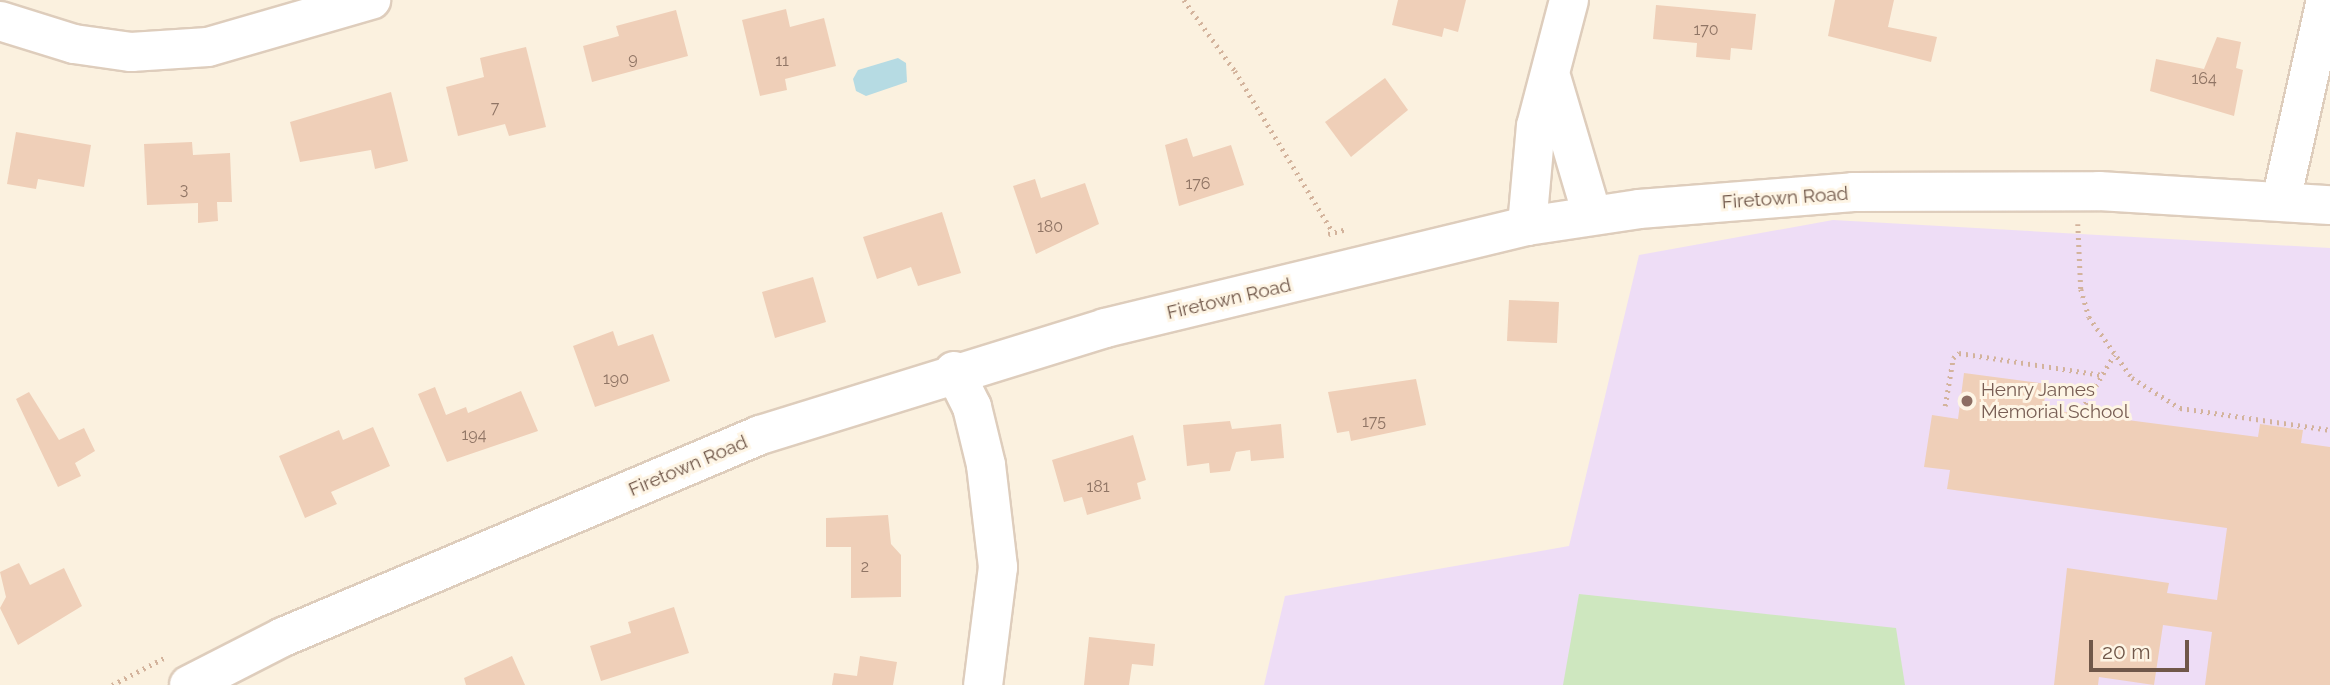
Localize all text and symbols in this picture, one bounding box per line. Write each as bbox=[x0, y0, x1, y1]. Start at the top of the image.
house number: 170 bbox=[1693, 20, 1719, 40]
house number: 9 bbox=[628, 49, 638, 69]
house number: 11 bbox=[775, 51, 789, 71]
house number: 164 bbox=[2191, 69, 2217, 89]
house number: 7 bbox=[491, 98, 499, 118]
house number: 176 bbox=[1186, 174, 1210, 194]
house number: 3 bbox=[180, 180, 188, 200]
street label: Firetown Road bbox=[1721, 182, 1849, 214]
house number: 180 bbox=[1037, 217, 1063, 237]
street label: Firetown Road bbox=[1165, 274, 1293, 324]
house number: 190 bbox=[603, 369, 629, 389]
place label: Henry James Memorial School bbox=[1981, 379, 2129, 423]
marker: Henry James Memorial School bbox=[1959, 393, 1975, 409]
house number: 175 bbox=[1362, 412, 1386, 432]
house number: 194 bbox=[462, 425, 486, 445]
street label: Firetown Road bbox=[625, 431, 751, 501]
house number: 181 bbox=[1086, 477, 1110, 497]
house number: 2 bbox=[861, 557, 869, 577]
scale bar bbox=[2092, 626, 2192, 670]
text: 20 m bbox=[2102, 639, 2150, 664]

